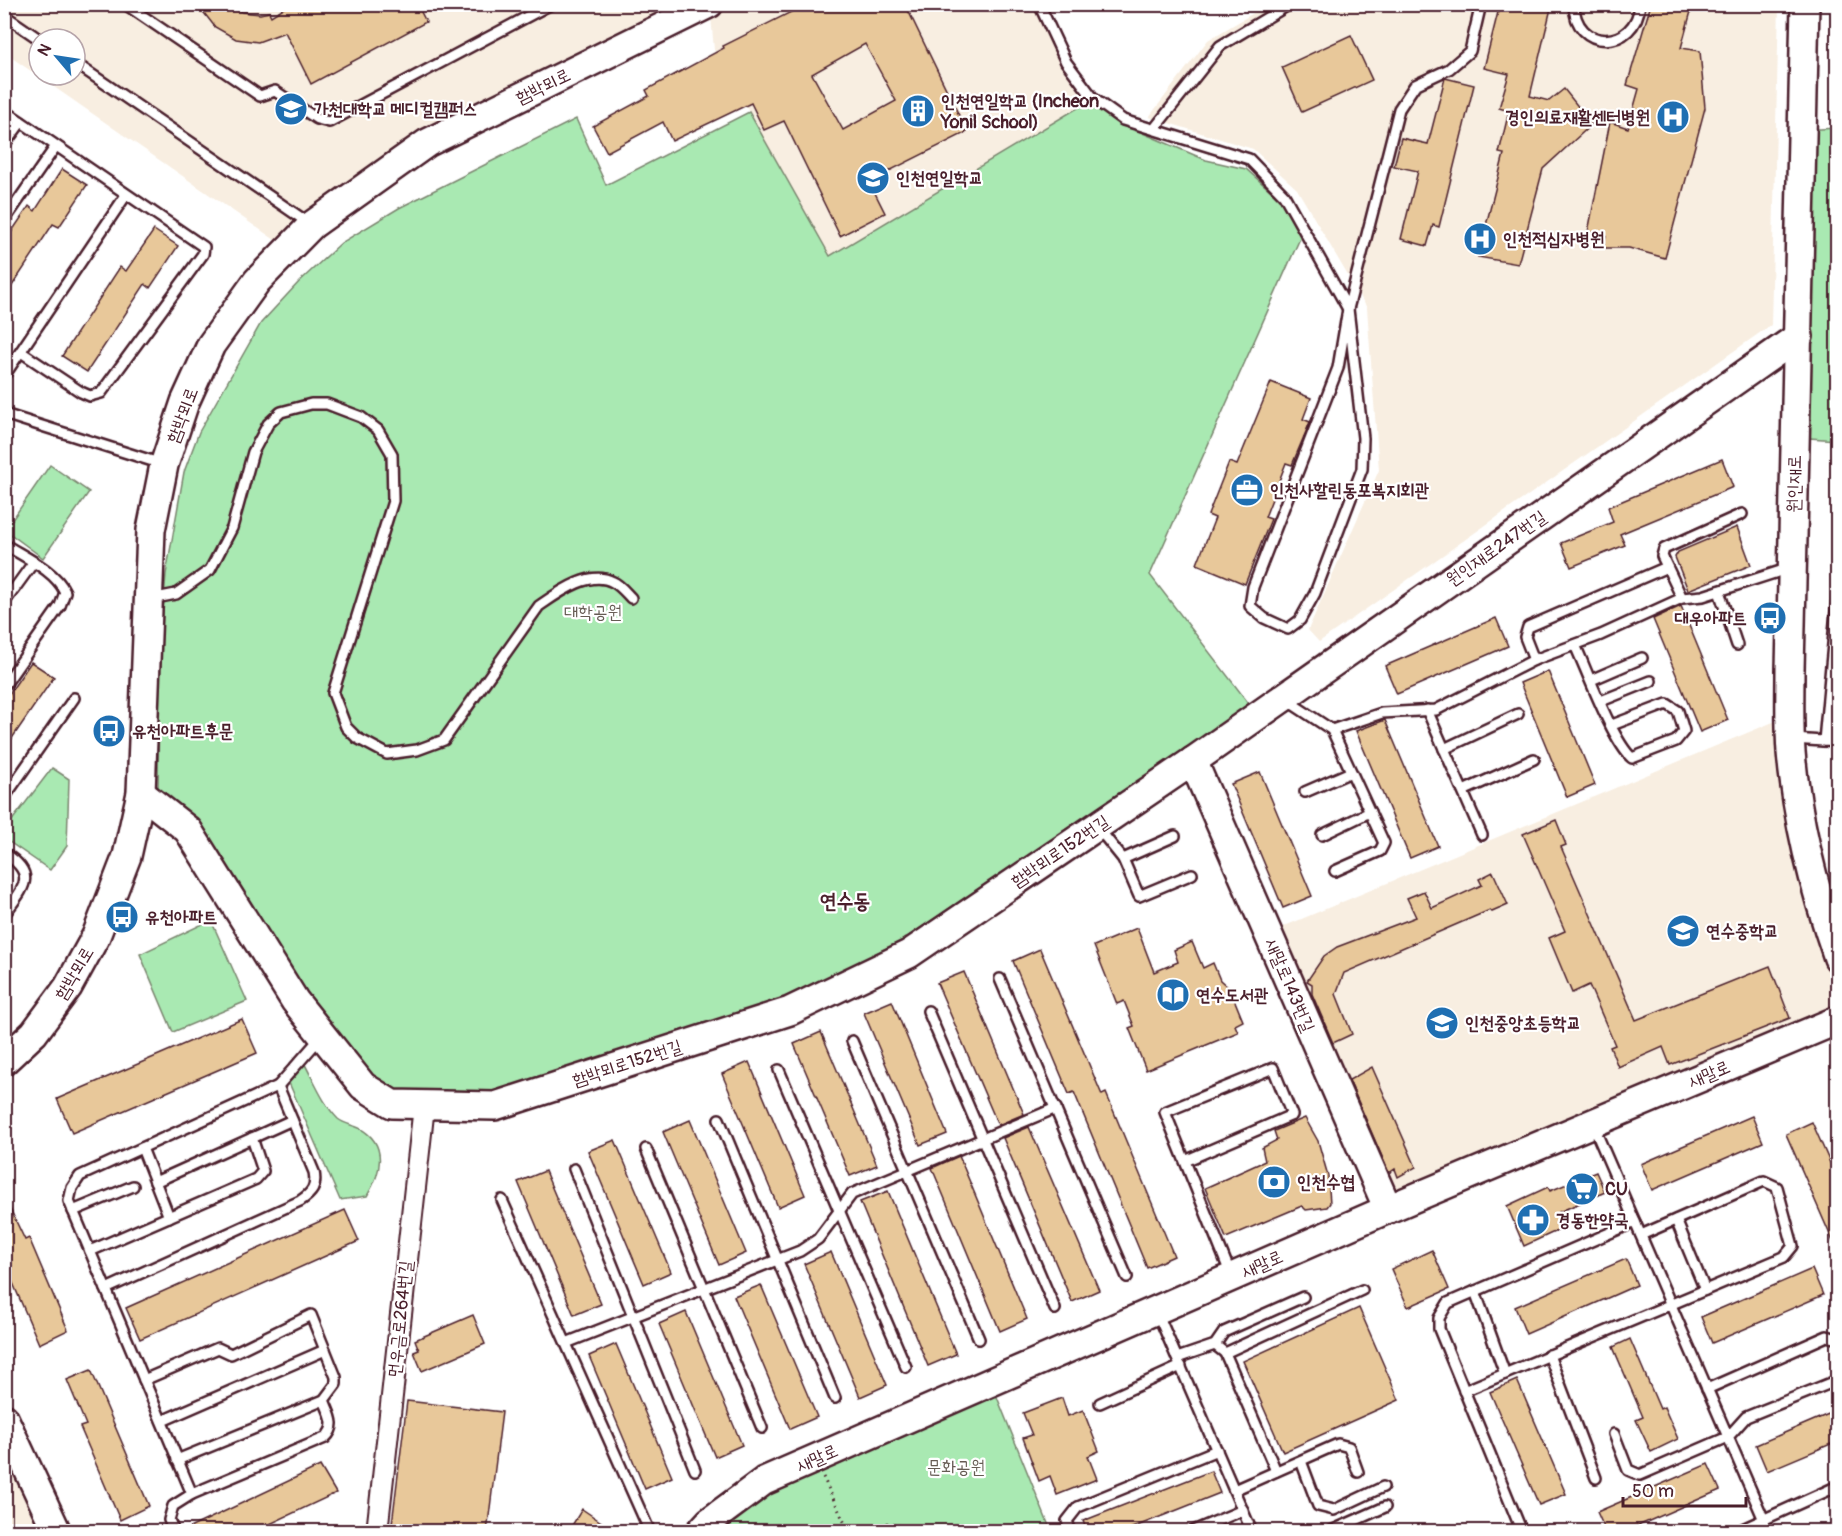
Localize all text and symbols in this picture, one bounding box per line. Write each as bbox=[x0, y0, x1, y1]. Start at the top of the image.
north arrow bbox=[27, 27, 87, 87]
text: N bbox=[33, 40, 56, 60]
street label: 함박뫼로 bbox=[512, 63, 574, 109]
place label: 인천연일학교 (Incheon Yonil School) bbox=[940, 90, 1099, 134]
school or university icon: 가천대학교 메디컬캠퍼스 bbox=[273, 91, 309, 127]
building icon: 인천연일학교 (Incheon Yonil School) bbox=[900, 93, 936, 129]
place label: 가천대학교 메디컬캠퍼스 bbox=[314, 98, 477, 121]
hospital icon: 경인의료재활센터병원 bbox=[1655, 99, 1691, 135]
place label: 경인의료재활센터병원 bbox=[1505, 106, 1650, 129]
school or university icon: 인천연일학교 bbox=[855, 160, 891, 196]
place label: 인천연일학교 bbox=[896, 167, 983, 190]
hospital icon: 인천적십자병원 bbox=[1462, 221, 1498, 257]
place label: 인천적십자병원 bbox=[1503, 228, 1604, 251]
street label: 함박뫼로 bbox=[161, 384, 204, 446]
street label: 원인재로 bbox=[1782, 455, 1807, 513]
office icon: 인천사할린동포복지회관 bbox=[1229, 472, 1265, 508]
place label: 인천사할린동포복지회관 bbox=[1270, 479, 1430, 502]
street label: 원인재로247번길 bbox=[1442, 505, 1551, 591]
bus stop icon: 대우아파트 bbox=[1752, 600, 1788, 636]
park label: 대학공원 bbox=[564, 601, 622, 624]
place label: 대우아파트 bbox=[1675, 607, 1747, 630]
bus stop icon: 유천아파트후문 bbox=[91, 713, 127, 749]
place label: 유천아파트후문 bbox=[132, 720, 233, 743]
street label: 함박뫼로152번길 bbox=[1007, 810, 1114, 893]
district label: 연수동 bbox=[820, 888, 870, 915]
bus stop icon: 유천아파트 bbox=[104, 899, 140, 935]
place label: 유천아파트 bbox=[145, 906, 217, 929]
school or university icon: 연수중학교 bbox=[1665, 913, 1701, 949]
place label: 연수중학교 bbox=[1706, 920, 1778, 943]
street label: 새말로143번길 bbox=[1259, 935, 1320, 1036]
street label: 함박뫼로 bbox=[50, 943, 99, 1004]
library icon: 연수도서관 bbox=[1155, 977, 1191, 1013]
place label: 연수도서관 bbox=[1196, 984, 1269, 1007]
school or university icon: 인천중앙초등학교 bbox=[1424, 1005, 1460, 1041]
place label: 인천중앙초등학교 bbox=[1465, 1012, 1581, 1035]
street label: 함박뫼로152번길 bbox=[570, 1035, 685, 1092]
street label: 새말로 bbox=[1685, 1055, 1734, 1094]
bank icon: 인천수협 bbox=[1256, 1164, 1292, 1200]
place label: 인천수협 bbox=[1297, 1171, 1355, 1194]
supermarket icon: CU bbox=[1564, 1171, 1600, 1207]
place label: CU bbox=[1605, 1178, 1628, 1201]
pharmacy icon: 경동한약국 bbox=[1515, 1202, 1551, 1238]
place label: 경동한약국 bbox=[1556, 1209, 1628, 1232]
street label: 새말로 bbox=[1238, 1245, 1287, 1284]
street label: 먼우금로264번길 bbox=[383, 1259, 418, 1379]
street label: 새말로 bbox=[793, 1439, 842, 1478]
park label: 문화공원 bbox=[927, 1456, 985, 1479]
scale bar bbox=[1623, 1470, 1746, 1508]
text: 50 m bbox=[1632, 1480, 1674, 1503]

